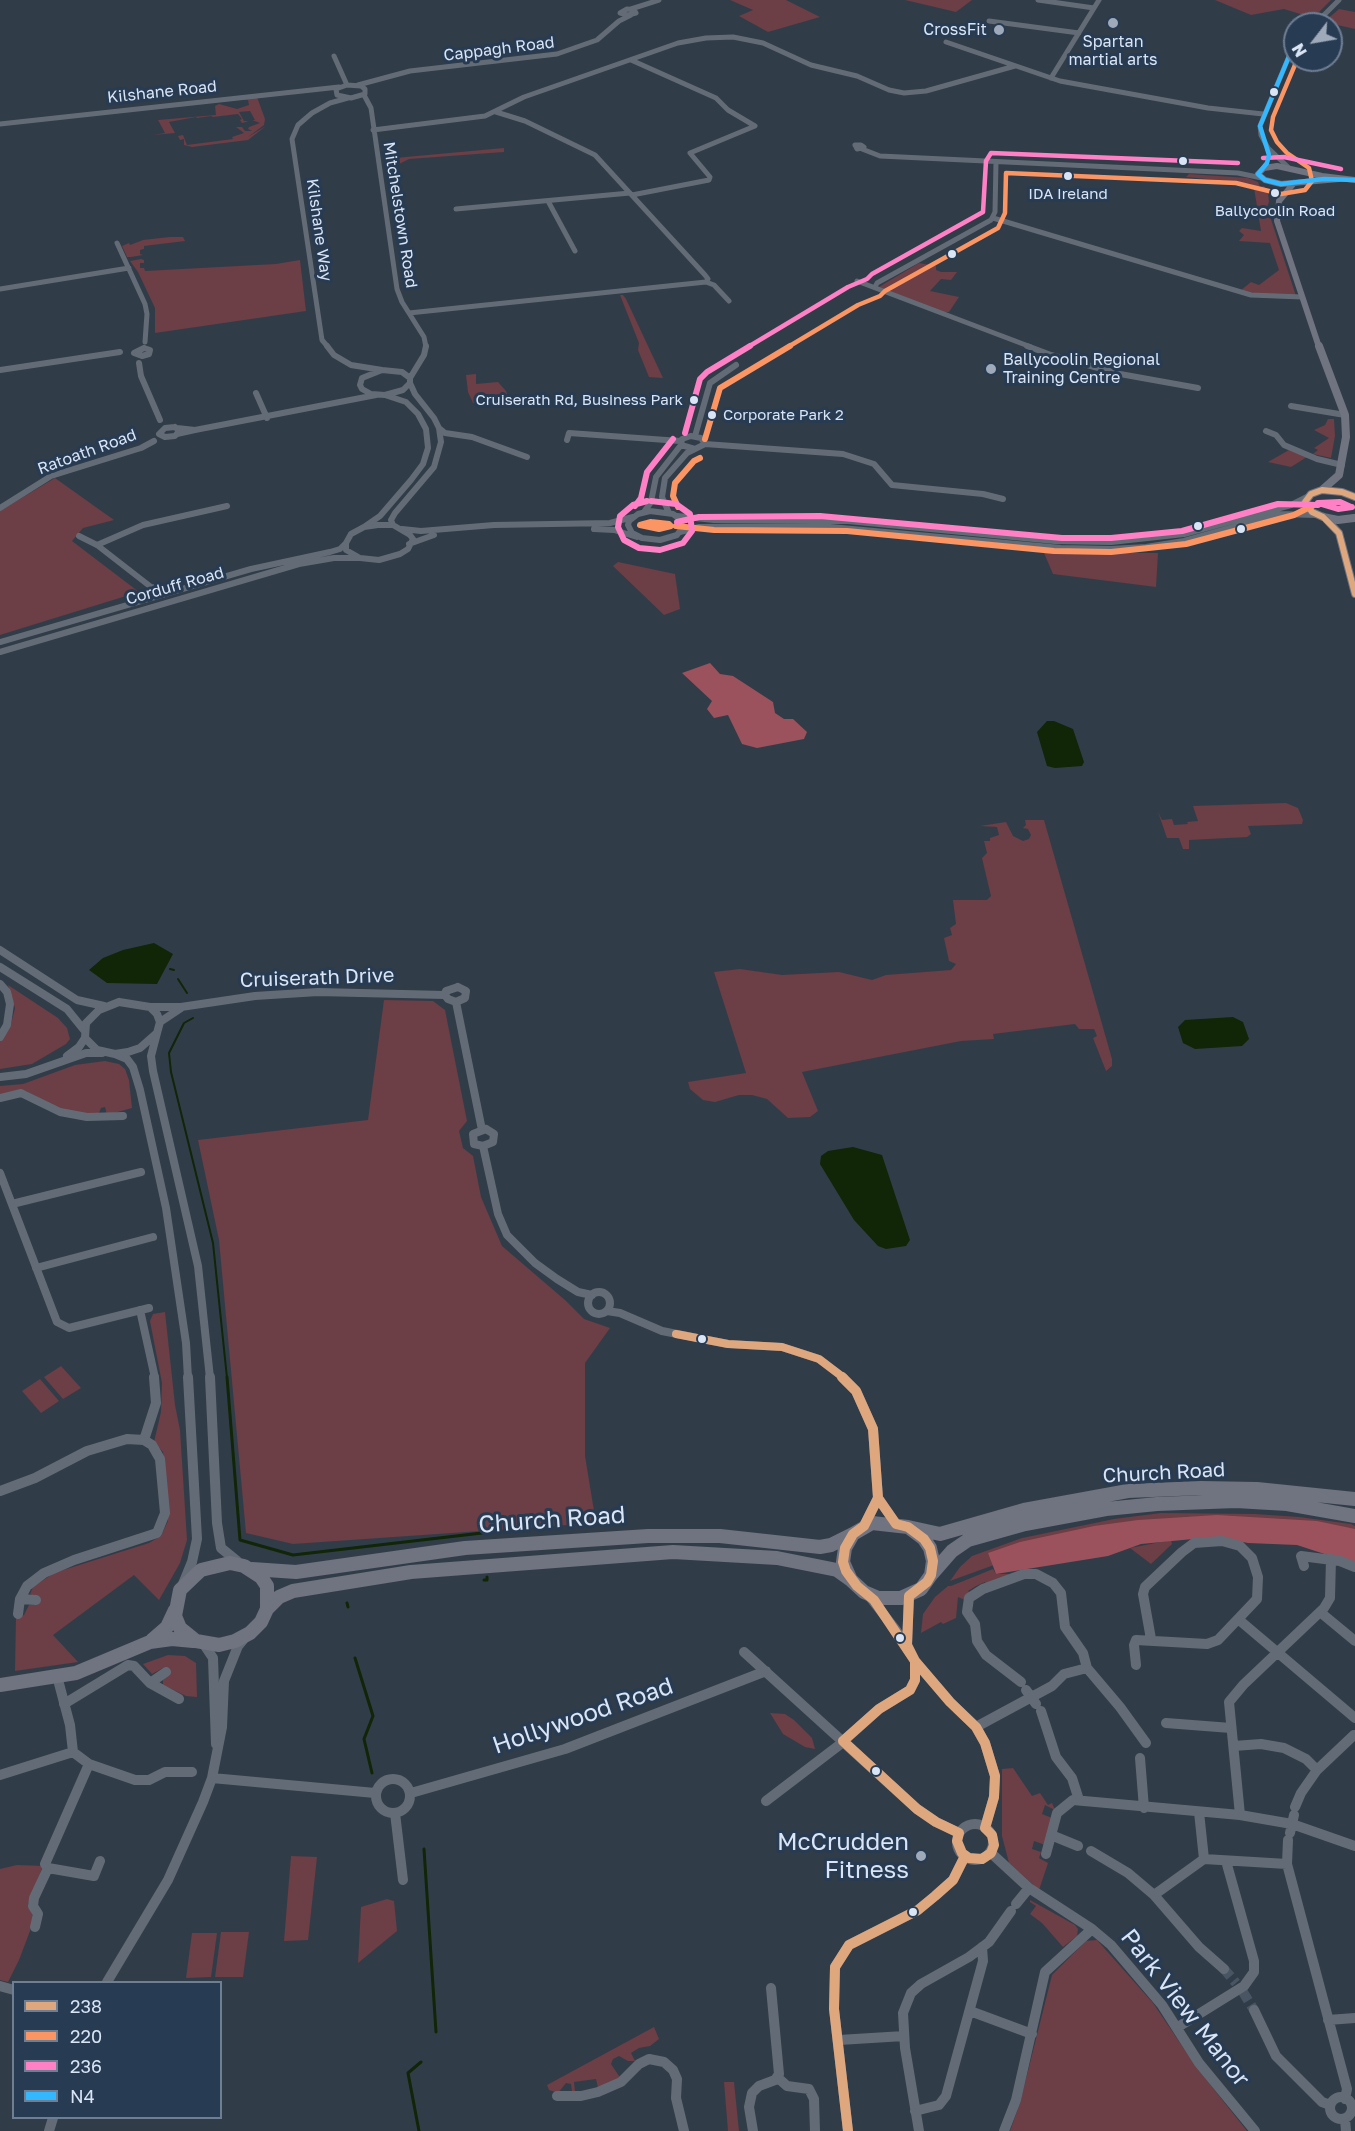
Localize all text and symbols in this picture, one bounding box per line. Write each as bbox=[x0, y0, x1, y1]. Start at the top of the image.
north arrow bbox=[1283, 12, 1343, 72]
marker: Spartan martial arts bbox=[1106, 16, 1120, 30]
place label: CrossFit bbox=[923, 20, 987, 40]
marker: CrossFit bbox=[992, 23, 1006, 37]
place label: Spartan martial arts bbox=[1068, 32, 1158, 70]
street label: Cappagh Road bbox=[442, 33, 556, 65]
text: N bbox=[1288, 40, 1311, 61]
street label: Kilshane Road bbox=[106, 77, 218, 107]
unlabelled marker bbox=[1268, 86, 1280, 98]
street label: Mitchelstown Road bbox=[379, 141, 421, 289]
unlabelled marker bbox=[1177, 155, 1189, 167]
marker: IDA Ireland bbox=[1062, 170, 1074, 182]
street label: Kilshane Way bbox=[302, 178, 336, 282]
place label: IDA Ireland bbox=[1028, 185, 1108, 203]
marker: Ballycoolin Road bbox=[1269, 187, 1281, 199]
place label: Ballycoolin Road bbox=[1215, 202, 1335, 220]
unlabelled marker bbox=[946, 248, 958, 260]
place label: Ballycoolin Regional Training Centre bbox=[1003, 350, 1160, 388]
marker: Ballycoolin Regional Training Centre bbox=[984, 362, 998, 376]
place label: Cruiserath Rd, Business Park bbox=[476, 391, 683, 409]
marker: Cruiserath Rd, Business Park bbox=[688, 394, 700, 406]
place label: Corporate Park 2 bbox=[723, 406, 844, 424]
marker: Corporate Park 2 bbox=[706, 409, 718, 421]
street label: Ratoath Road bbox=[35, 425, 139, 479]
unlabelled marker bbox=[1192, 520, 1204, 532]
unlabelled marker bbox=[1235, 523, 1247, 535]
street label: Corduff Road bbox=[124, 563, 226, 609]
street label: Cruiserath Drive bbox=[239, 963, 395, 993]
unlabelled marker bbox=[696, 1333, 708, 1345]
street label: Church Road bbox=[1102, 1458, 1226, 1488]
street label: Church Road bbox=[477, 1500, 627, 1540]
unlabelled marker bbox=[894, 1632, 906, 1644]
street label: Hollywood Road bbox=[489, 1672, 677, 1760]
unlabelled marker bbox=[870, 1765, 882, 1777]
place label: McCrudden Fitness bbox=[777, 1828, 909, 1884]
marker: McCrudden Fitness bbox=[914, 1849, 928, 1863]
unlabelled marker bbox=[907, 1906, 919, 1918]
street label: Park View Manor bbox=[1114, 1923, 1256, 2093]
legend bbox=[12, 1981, 222, 2119]
text: 238 bbox=[70, 1995, 102, 2017]
text: 220 bbox=[70, 2025, 102, 2047]
text: 236 bbox=[70, 2055, 102, 2077]
text: N4 bbox=[70, 2085, 95, 2107]

